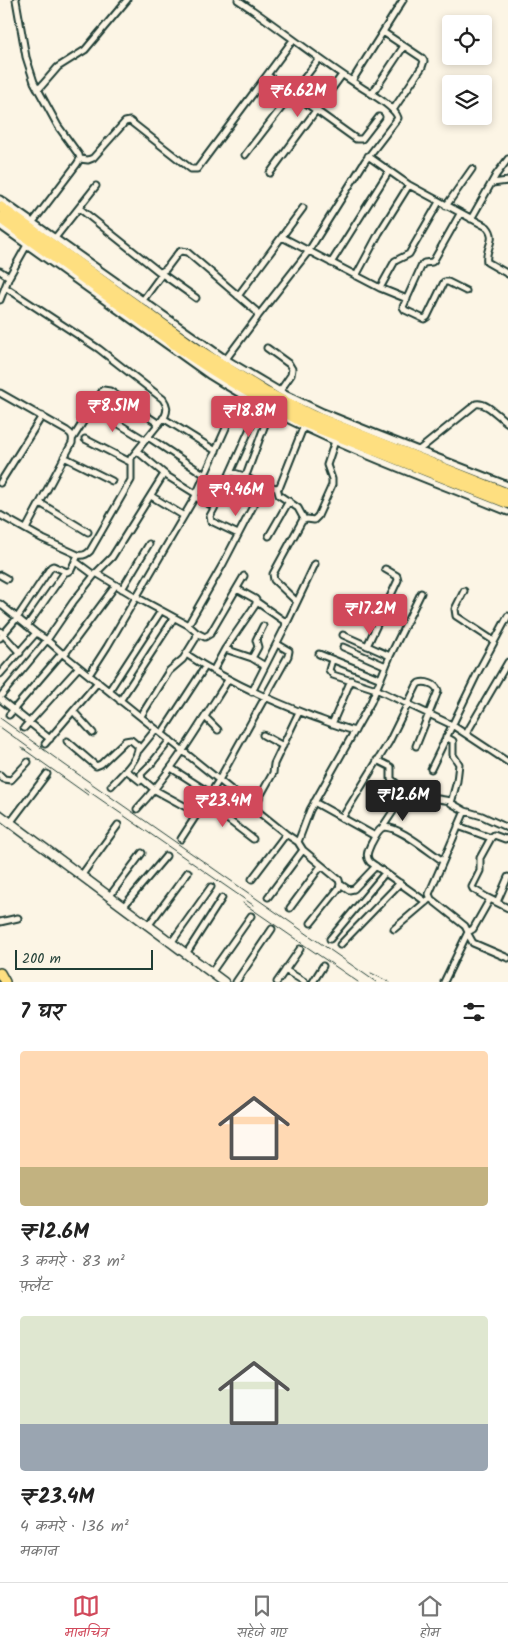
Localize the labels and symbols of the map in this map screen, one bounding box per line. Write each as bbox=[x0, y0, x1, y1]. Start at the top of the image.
pin: ₹6.62M bbox=[257, 76, 339, 118]
pin: ₹8.51M bbox=[72, 390, 154, 433]
pin: ₹18.8M bbox=[208, 396, 290, 438]
pin: ₹9.46M bbox=[195, 474, 277, 517]
pin: ₹17.2M bbox=[329, 594, 411, 636]
pin: ₹12.6M bbox=[362, 780, 444, 822]
pin: ₹23.4M bbox=[182, 786, 264, 828]
scale bar bbox=[15, 947, 152, 970]

